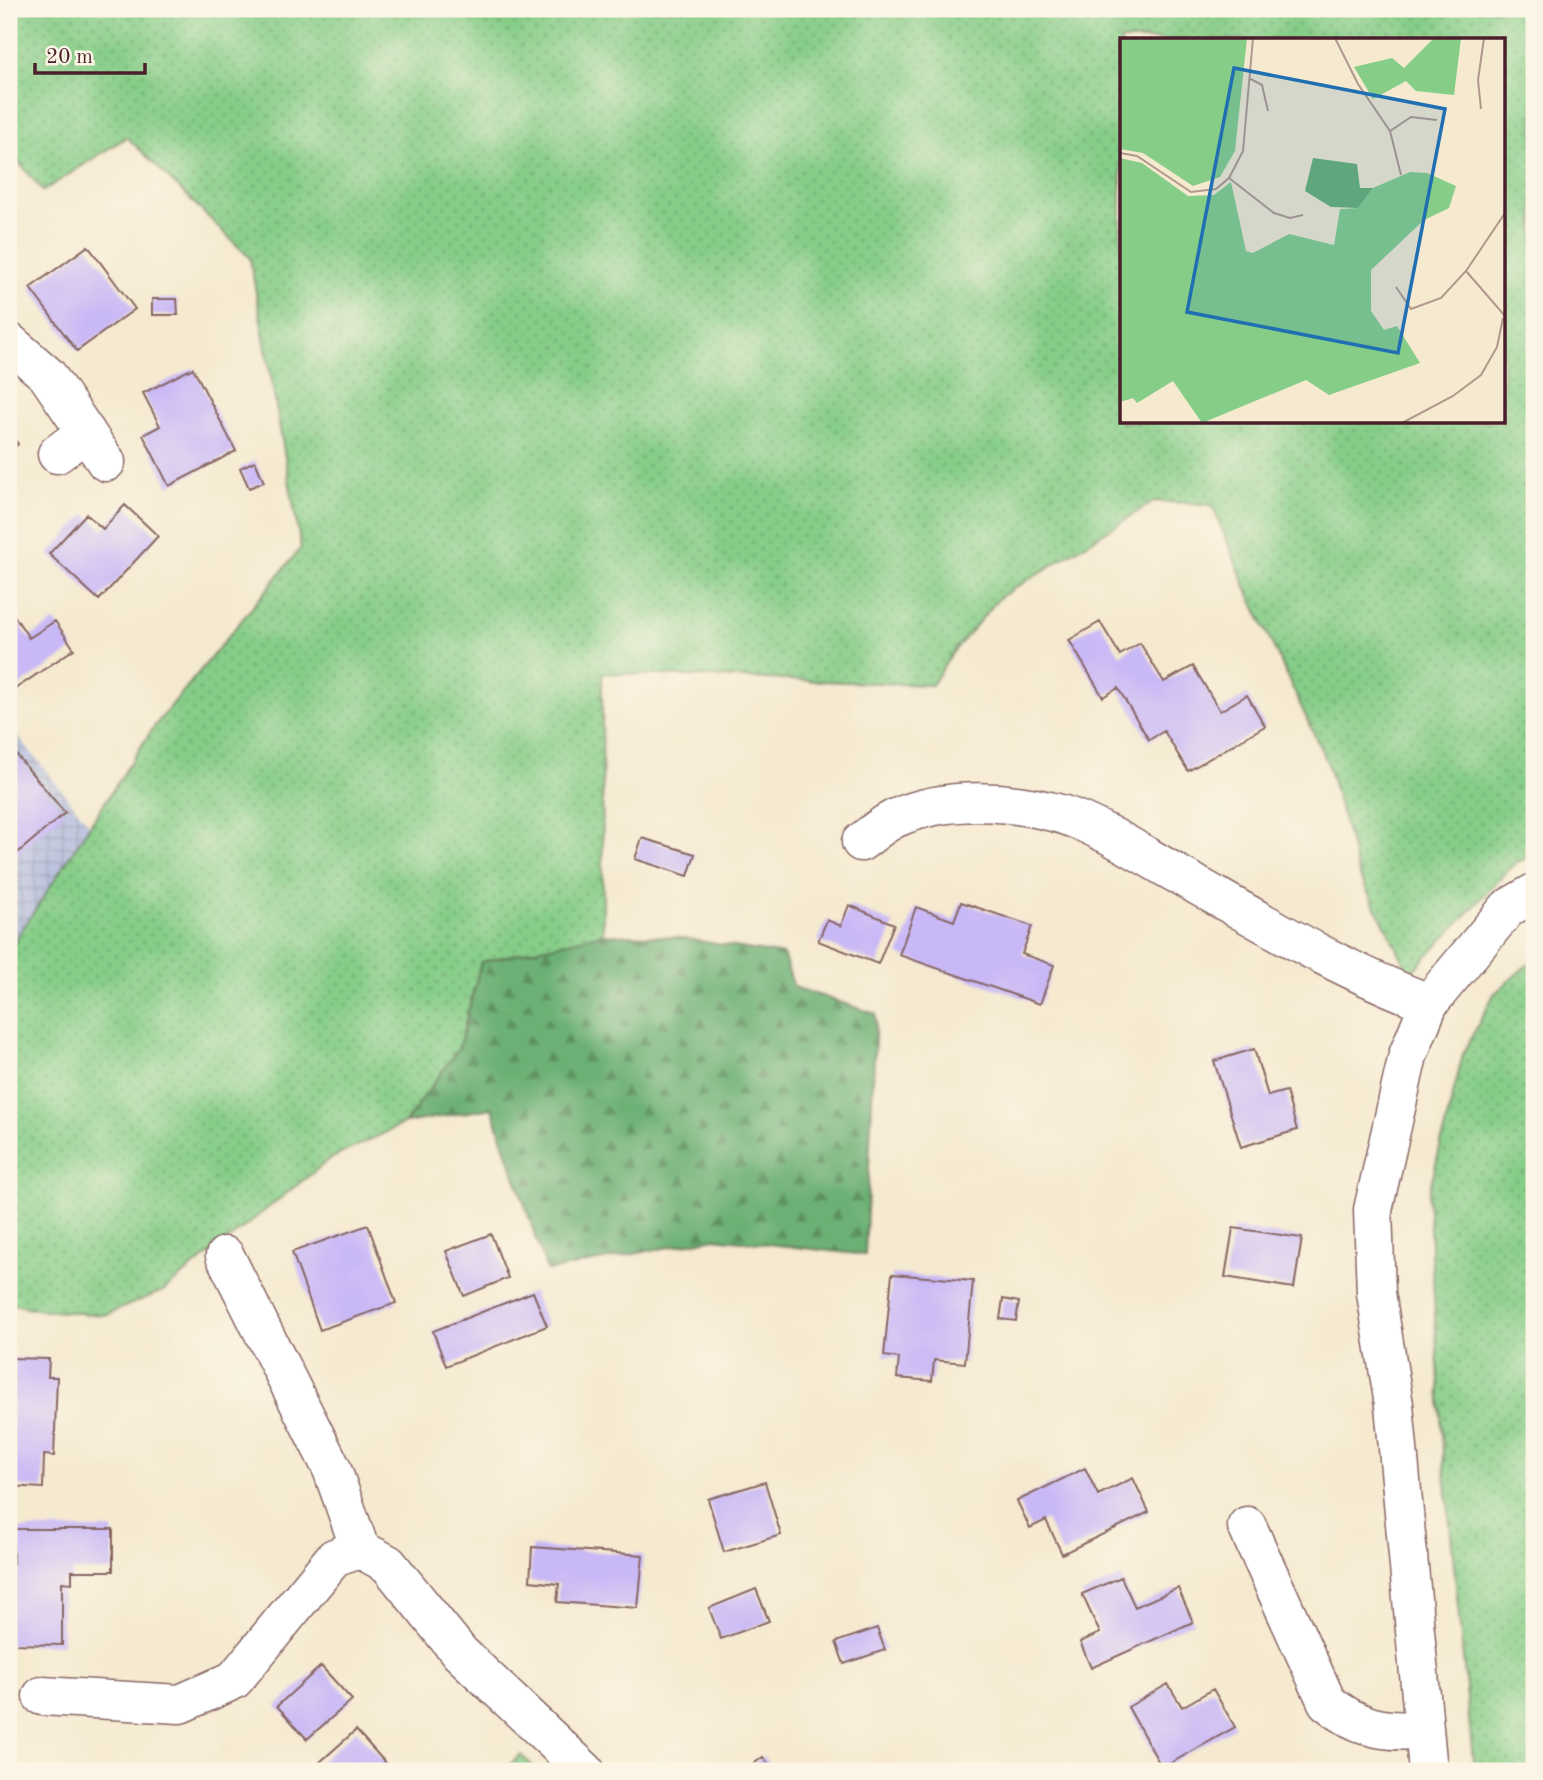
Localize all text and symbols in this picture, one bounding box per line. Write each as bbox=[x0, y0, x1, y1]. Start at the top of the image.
scale bar bbox=[35, 32, 145, 76]
inset map bbox=[1120, 38, 1504, 424]
text: 20 m bbox=[46, 47, 93, 68]

